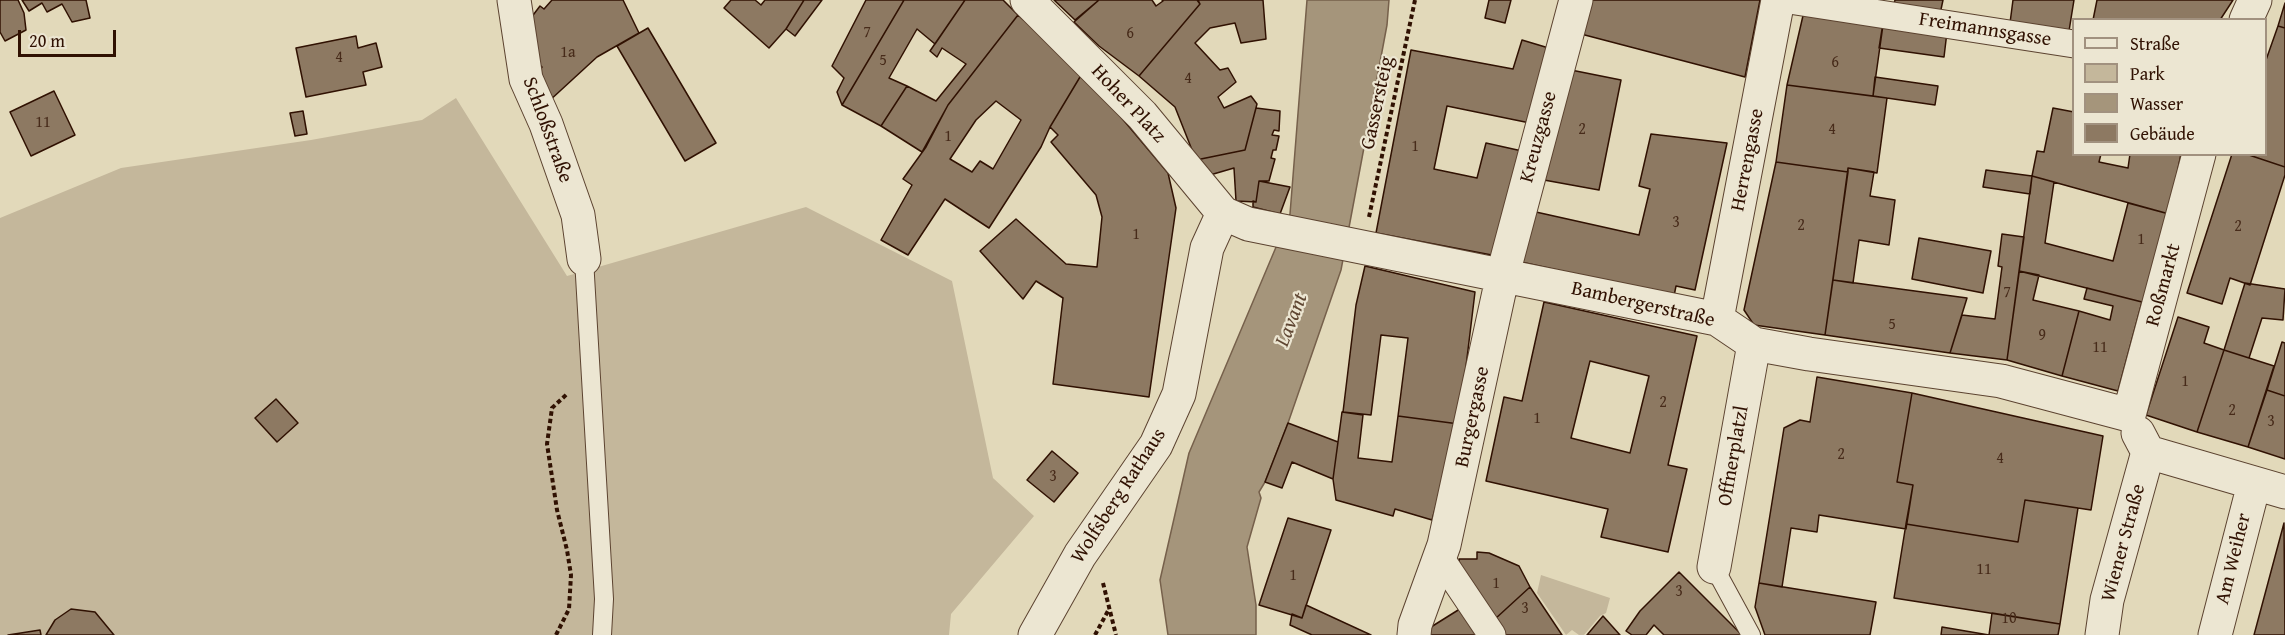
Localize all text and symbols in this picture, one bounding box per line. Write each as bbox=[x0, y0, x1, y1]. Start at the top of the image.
street label: Freimannsgasse bbox=[1917, 8, 2053, 52]
scale bar bbox=[21, 18, 118, 56]
legend bbox=[2072, 18, 2267, 156]
house number: 7 bbox=[863, 23, 871, 43]
house number: 6 bbox=[1126, 24, 1134, 44]
text: 20 m bbox=[29, 27, 65, 54]
text: Straße bbox=[2130, 30, 2180, 57]
house number: 1a bbox=[560, 43, 576, 63]
house number: 4 bbox=[335, 48, 343, 68]
house number: 5 bbox=[879, 51, 887, 71]
house number: 6 bbox=[1831, 53, 1839, 73]
street label: Gassersteig bbox=[1356, 54, 1400, 152]
street label: Hoher Platz bbox=[1086, 60, 1170, 148]
text: Park bbox=[2130, 60, 2165, 87]
house number: 4 bbox=[1184, 69, 1192, 89]
street label: Schloßstraße bbox=[517, 74, 577, 186]
street label: Kreuzgasse bbox=[1515, 89, 1563, 185]
text: Wasser bbox=[2130, 90, 2183, 117]
street label: Herrengasse bbox=[1726, 107, 1770, 213]
house number: 11 bbox=[35, 113, 51, 133]
house number: 2 bbox=[1578, 120, 1586, 140]
house number: 4 bbox=[1828, 120, 1836, 140]
text: Gebäude bbox=[2130, 120, 2195, 147]
house number: 1 bbox=[944, 127, 952, 147]
house number: 1 bbox=[1411, 137, 1419, 157]
house number: 3 bbox=[1672, 213, 1680, 233]
house number: 2 bbox=[1797, 216, 1805, 236]
house number: 2 bbox=[2234, 217, 2242, 237]
house number: 1 bbox=[1132, 225, 1140, 245]
house number: 1 bbox=[2137, 230, 2145, 250]
street label: Roßmarkt bbox=[2141, 241, 2187, 329]
street label: Bambergerstraße bbox=[1569, 277, 1717, 333]
house number: 7 bbox=[2003, 283, 2011, 303]
water label: Lavant bbox=[1270, 290, 1314, 350]
house number: 5 bbox=[1888, 315, 1896, 335]
house number: 9 bbox=[2038, 326, 2046, 346]
house number: 11 bbox=[2092, 338, 2108, 358]
street label: Burgergasse bbox=[1451, 364, 1495, 470]
house number: 1 bbox=[2181, 372, 2189, 392]
house number: 2 bbox=[1659, 393, 1667, 413]
house number: 2 bbox=[2228, 401, 2236, 421]
street label: Offnerplatzl bbox=[1713, 404, 1755, 508]
house number: 1 bbox=[1533, 409, 1541, 429]
house number: 3 bbox=[2267, 412, 2275, 432]
street label: Wolfsberg Rathaus bbox=[1066, 424, 1172, 568]
house number: 2 bbox=[1837, 445, 1845, 465]
house number: 4 bbox=[1996, 449, 2004, 469]
house number: 3 bbox=[1049, 467, 1057, 487]
street label: Wiener Straße bbox=[2097, 482, 2151, 604]
street label: Am Weiher bbox=[2211, 511, 2257, 607]
house number: 11 bbox=[1976, 560, 1992, 580]
house number: 1 bbox=[1289, 566, 1297, 586]
house number: 1 bbox=[1492, 574, 1500, 594]
house number: 3 bbox=[1675, 582, 1683, 602]
house number: 3 bbox=[1521, 599, 1529, 619]
house number: 10 bbox=[2001, 609, 2017, 629]

